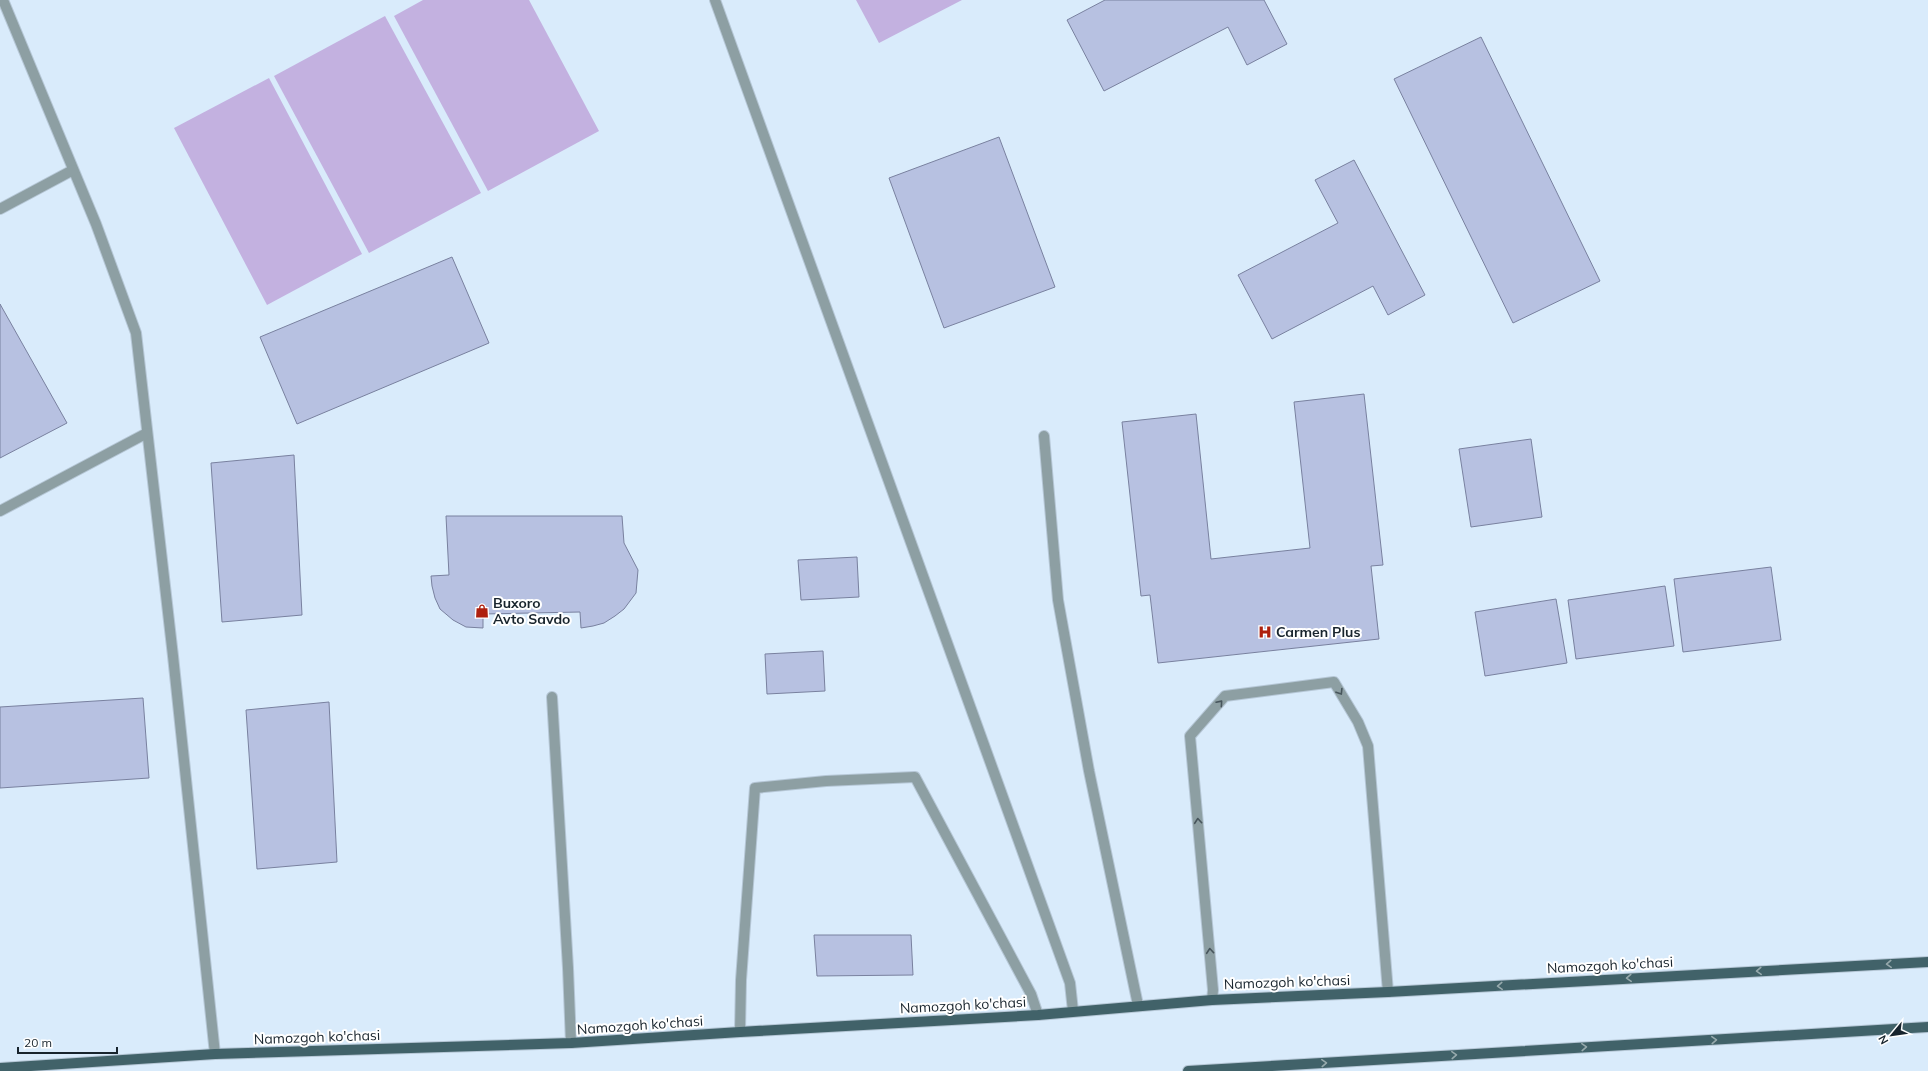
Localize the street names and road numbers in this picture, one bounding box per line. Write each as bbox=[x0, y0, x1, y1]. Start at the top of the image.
street label: Namozgoh ko'chasi bbox=[1546, 953, 1674, 977]
street label: Namozgoh ko'chasi bbox=[1224, 971, 1350, 993]
street label: Namozgoh ko'chasi bbox=[899, 993, 1027, 1017]
street label: Namozgoh ko'chasi bbox=[576, 1012, 704, 1038]
street label: Namozgoh ko'chasi bbox=[254, 1026, 380, 1048]

